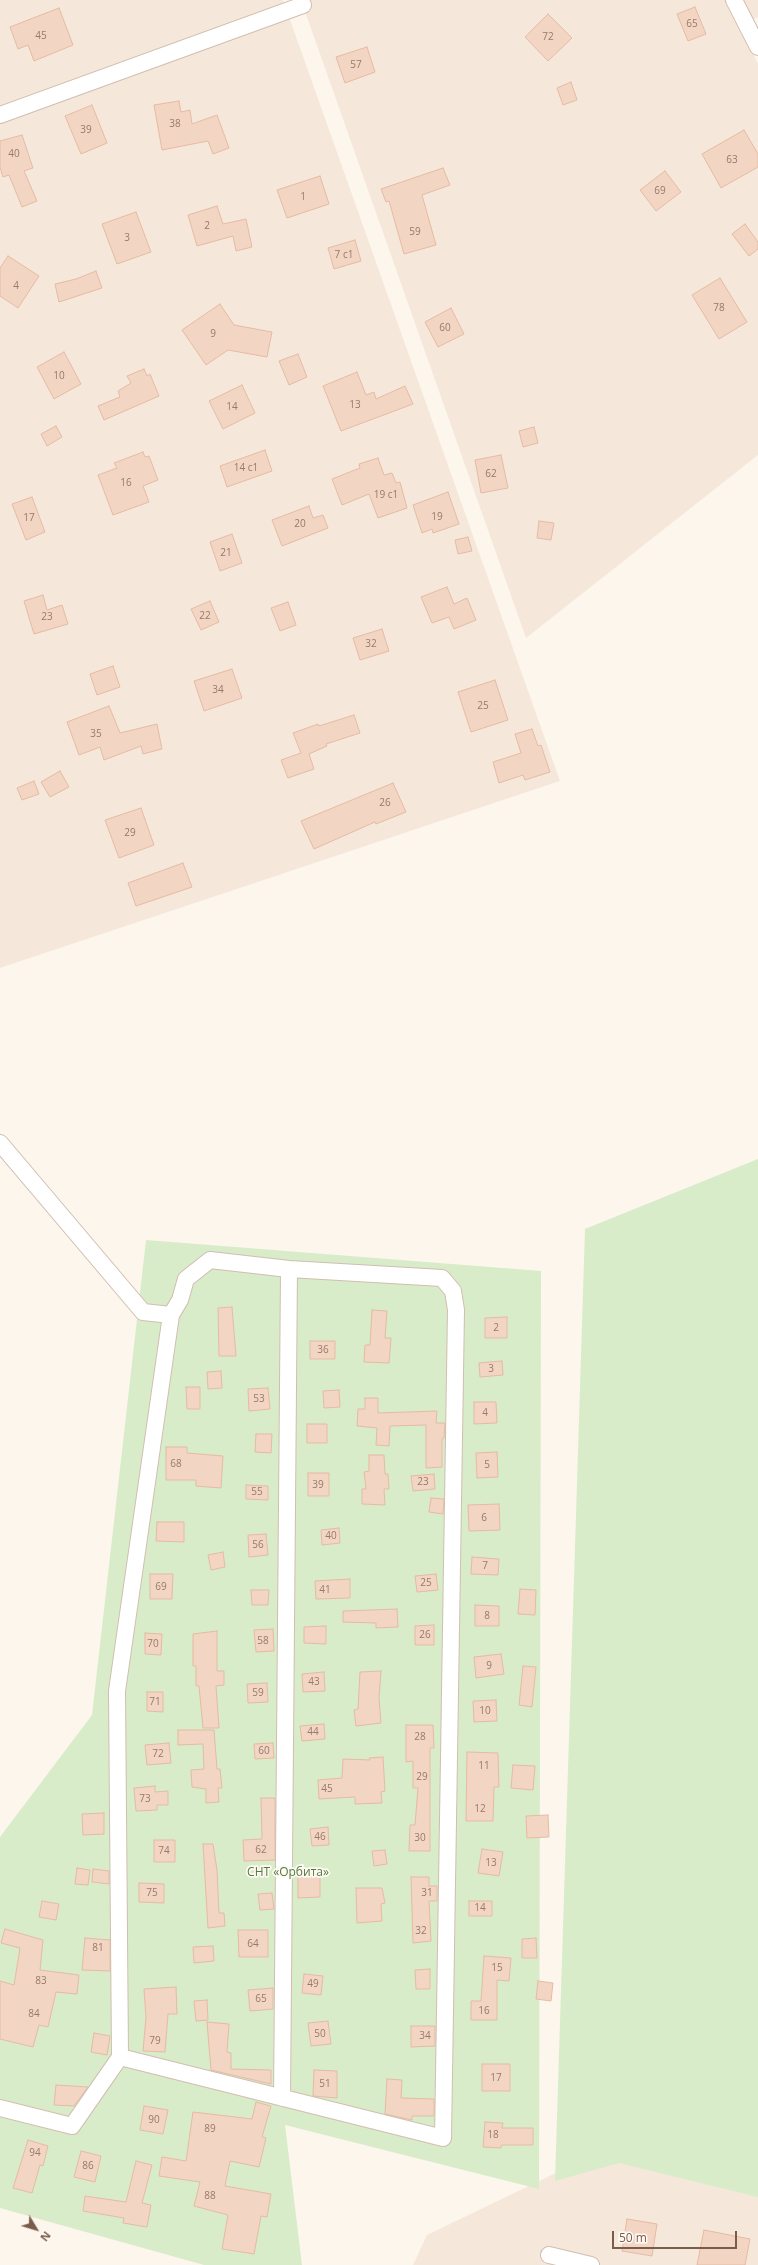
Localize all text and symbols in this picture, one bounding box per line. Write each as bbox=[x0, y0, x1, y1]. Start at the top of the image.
house number: 65 bbox=[686, 18, 698, 30]
house number: 45 bbox=[35, 30, 47, 42]
house number: 72 bbox=[542, 31, 554, 43]
house number: 57 bbox=[350, 59, 362, 71]
house number: 38 bbox=[169, 118, 181, 130]
house number: 39 bbox=[80, 124, 92, 136]
house number: 40 bbox=[8, 148, 20, 160]
house number: 63 bbox=[726, 154, 738, 166]
house number: 69 bbox=[654, 185, 666, 197]
house number: 1 bbox=[300, 191, 306, 203]
house number: 2 bbox=[204, 220, 210, 232]
house number: 59 bbox=[409, 226, 421, 238]
house number: 3 bbox=[124, 232, 130, 244]
house number: 7 с1 bbox=[335, 249, 353, 261]
house number: 4 bbox=[13, 280, 19, 292]
house number: 78 bbox=[713, 302, 725, 314]
house number: 60 bbox=[439, 322, 451, 334]
house number: 9 bbox=[210, 328, 216, 340]
house number: 10 bbox=[53, 370, 65, 382]
house number: 13 bbox=[349, 399, 361, 411]
house number: 14 bbox=[226, 401, 238, 413]
house number: 14 с1 bbox=[234, 462, 258, 474]
house number: 62 bbox=[485, 468, 497, 480]
house number: 16 bbox=[120, 477, 132, 489]
house number: 19 с1 bbox=[374, 489, 398, 501]
house number: 19 bbox=[431, 511, 443, 523]
house number: 17 bbox=[23, 512, 35, 524]
house number: 20 bbox=[294, 518, 306, 530]
house number: 21 bbox=[220, 547, 232, 559]
house number: 22 bbox=[199, 610, 211, 622]
house number: 23 bbox=[41, 611, 53, 623]
house number: 32 bbox=[365, 638, 377, 650]
house number: 34 bbox=[212, 684, 224, 696]
house number: 25 bbox=[477, 700, 489, 712]
house number: 35 bbox=[90, 728, 102, 740]
house number: 26 bbox=[379, 797, 391, 809]
house number: 29 bbox=[124, 827, 136, 839]
house number: 2 bbox=[493, 1322, 499, 1334]
house number: 36 bbox=[317, 1344, 329, 1356]
house number: 3 bbox=[488, 1363, 494, 1375]
house number: 53 bbox=[253, 1393, 265, 1405]
house number: 4 bbox=[482, 1407, 488, 1419]
house number: 68 bbox=[170, 1458, 182, 1470]
house number: 5 bbox=[484, 1459, 490, 1471]
house number: 23 bbox=[417, 1476, 429, 1488]
house number: 39 bbox=[312, 1479, 324, 1491]
house number: 55 bbox=[251, 1486, 263, 1498]
house number: 6 bbox=[481, 1512, 487, 1524]
house number: 40 bbox=[325, 1530, 337, 1542]
house number: 56 bbox=[252, 1539, 264, 1551]
house number: 7 bbox=[482, 1560, 488, 1572]
house number: 25 bbox=[420, 1577, 432, 1589]
house number: 69 bbox=[155, 1581, 167, 1593]
house number: 41 bbox=[319, 1584, 331, 1596]
house number: 8 bbox=[484, 1610, 490, 1622]
house number: 26 bbox=[419, 1629, 431, 1641]
house number: 58 bbox=[257, 1635, 269, 1647]
house number: 70 bbox=[147, 1638, 159, 1650]
house number: 9 bbox=[486, 1660, 492, 1672]
house number: 43 bbox=[308, 1676, 320, 1688]
house number: 59 bbox=[252, 1687, 264, 1699]
house number: 71 bbox=[149, 1696, 161, 1708]
house number: 10 bbox=[479, 1705, 491, 1717]
house number: 44 bbox=[307, 1726, 319, 1738]
house number: 28 bbox=[414, 1731, 426, 1743]
house number: 60 bbox=[258, 1745, 270, 1757]
house number: 72 bbox=[152, 1748, 164, 1760]
house number: 11 bbox=[478, 1760, 490, 1772]
house number: 29 bbox=[416, 1771, 428, 1783]
house number: 45 bbox=[321, 1783, 333, 1795]
house number: 73 bbox=[139, 1793, 151, 1805]
house number: 12 bbox=[474, 1803, 486, 1815]
house number: 46 bbox=[314, 1831, 326, 1843]
house number: 30 bbox=[414, 1832, 426, 1844]
house number: 62 bbox=[255, 1844, 267, 1856]
house number: 74 bbox=[158, 1845, 170, 1857]
house number: 13 bbox=[485, 1857, 497, 1869]
park label: СНТ «Орбита» bbox=[247, 1866, 329, 1880]
house number: 75 bbox=[146, 1887, 158, 1899]
house number: 31 bbox=[421, 1887, 433, 1899]
house number: 14 bbox=[474, 1902, 486, 1914]
house number: 32 bbox=[415, 1925, 427, 1937]
house number: 64 bbox=[247, 1938, 259, 1950]
house number: 81 bbox=[92, 1942, 104, 1954]
house number: 15 bbox=[491, 1962, 503, 1974]
house number: 83 bbox=[35, 1975, 47, 1987]
house number: 49 bbox=[307, 1978, 319, 1990]
house number: 65 bbox=[255, 1993, 267, 2005]
house number: 16 bbox=[478, 2005, 490, 2017]
house number: 84 bbox=[28, 2008, 40, 2020]
house number: 50 bbox=[314, 2028, 326, 2040]
house number: 34 bbox=[419, 2030, 431, 2042]
house number: 79 bbox=[149, 2035, 161, 2047]
house number: 17 bbox=[490, 2072, 502, 2084]
house number: 51 bbox=[319, 2078, 331, 2090]
house number: 90 bbox=[148, 2114, 160, 2126]
house number: 89 bbox=[204, 2123, 216, 2135]
house number: 18 bbox=[487, 2129, 499, 2141]
house number: 94 bbox=[29, 2147, 41, 2159]
house number: 86 bbox=[82, 2160, 94, 2172]
house number: 88 bbox=[204, 2190, 216, 2202]
north arrow bbox=[16, 2209, 56, 2249]
scale bar bbox=[614, 2223, 739, 2249]
text: N bbox=[37, 2229, 55, 2245]
text: 50 m bbox=[619, 2229, 647, 2246]

